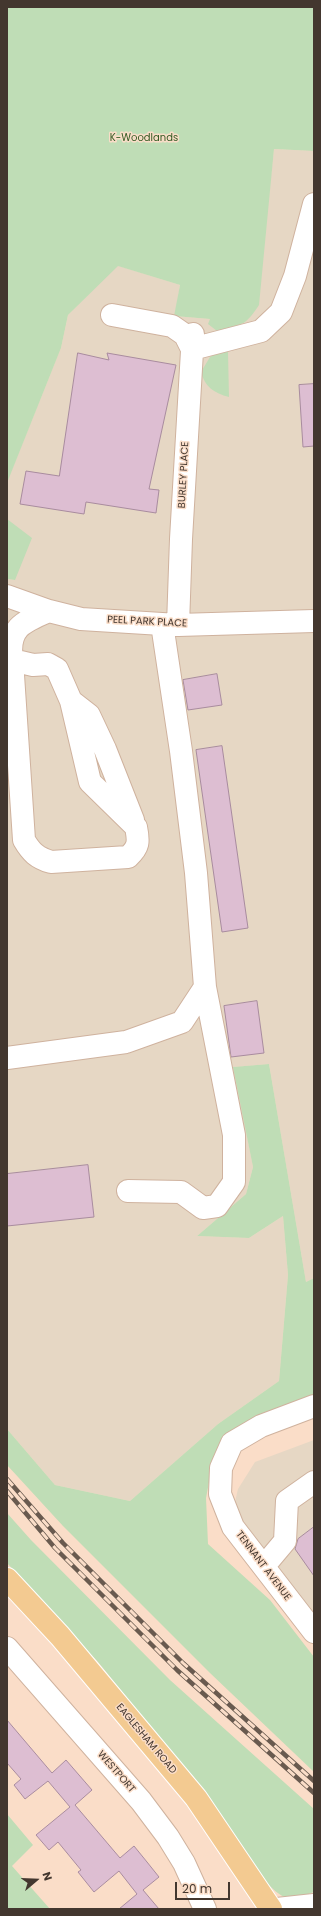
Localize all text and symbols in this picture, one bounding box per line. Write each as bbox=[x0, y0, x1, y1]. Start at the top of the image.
park label: K-Woodlands bbox=[110, 132, 178, 144]
street label: BURLEY PLACE bbox=[176, 441, 192, 509]
street label: PEEL PARK PLACE bbox=[107, 614, 187, 630]
street label: TENNANT AVENUE bbox=[233, 1529, 293, 1603]
street label: EAGLESHAM ROAD bbox=[113, 1702, 179, 1776]
street label: WESTPORT bbox=[95, 1749, 137, 1795]
north arrow bbox=[16, 1860, 56, 1900]
text: N bbox=[38, 1870, 56, 1883]
scale bar bbox=[177, 1874, 232, 1900]
text: 20 m bbox=[182, 1880, 212, 1897]

